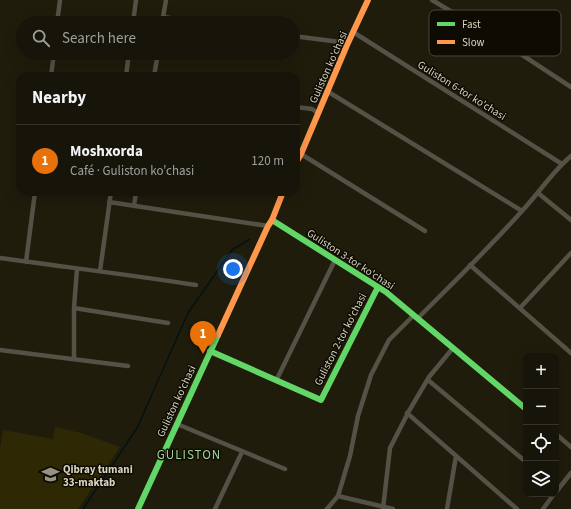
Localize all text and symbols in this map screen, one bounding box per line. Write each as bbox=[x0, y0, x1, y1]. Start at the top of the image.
legend bbox=[429, 10, 561, 56]
search box bbox=[16, 16, 300, 60]
text: Fast bbox=[462, 17, 481, 32]
icon: search bbox=[30, 27, 52, 49]
text: Search here bbox=[62, 28, 136, 49]
street label: Guliston ko'chasi bbox=[306, 29, 351, 106]
text: Slow bbox=[462, 35, 485, 50]
street label: Guliston 6-tor ko'chasi bbox=[415, 57, 509, 124]
text: Nearby bbox=[32, 86, 86, 110]
text: Moshxorda bbox=[70, 141, 143, 162]
text: 1 bbox=[42, 152, 48, 170]
text: 120 m bbox=[251, 152, 284, 170]
text: Café · Guliston ko'chasi bbox=[70, 162, 194, 180]
street label: Guliston 3-tor ko'chasi bbox=[304, 225, 397, 293]
your location bbox=[223, 259, 243, 279]
street label: Guliston 2-tor ko'chasi bbox=[311, 290, 370, 388]
pin: 1 bbox=[190, 321, 216, 354]
map controls bbox=[523, 353, 559, 497]
button: + bbox=[523, 353, 559, 389]
street label: Guliston ko'chasi bbox=[153, 363, 200, 440]
button: − bbox=[523, 389, 559, 425]
button: locate bbox=[523, 425, 559, 461]
district label: GULISTON bbox=[157, 446, 221, 464]
button: layers bbox=[523, 461, 559, 497]
place label: Qibray tumani 33-maktab bbox=[63, 462, 133, 490]
school or university icon: Qibray tumani 33-maktab bbox=[40, 465, 60, 485]

